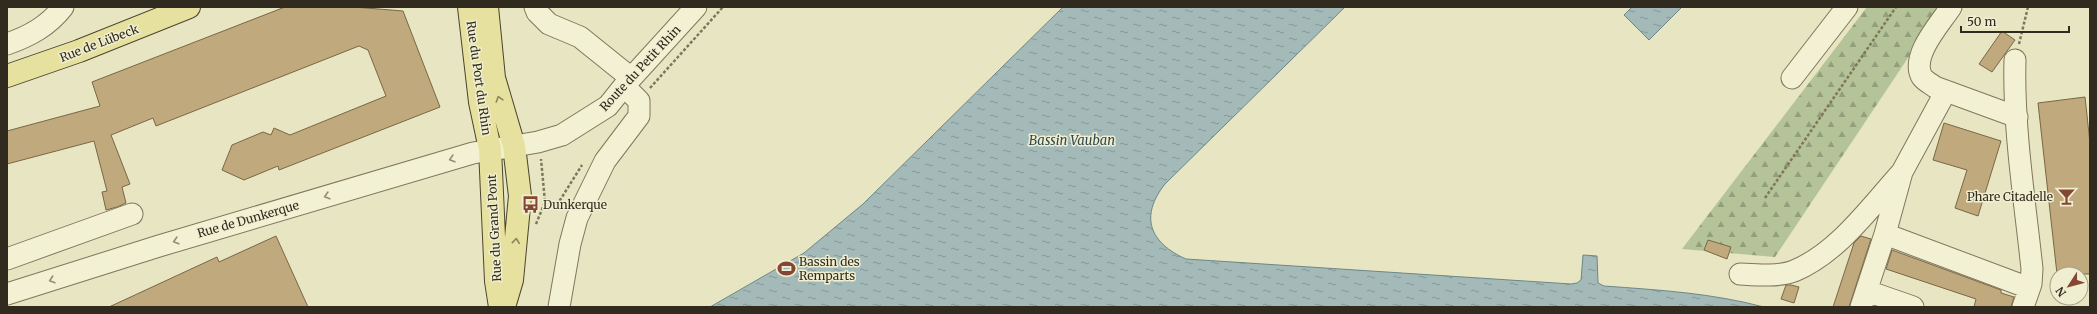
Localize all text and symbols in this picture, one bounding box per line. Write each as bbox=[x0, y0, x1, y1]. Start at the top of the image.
scale bar bbox=[1961, 8, 2069, 34]
text: 50 m bbox=[1967, 14, 1996, 29]
street label: Rue du Port du Rhin bbox=[464, 20, 494, 136]
street label: Rue de Lübeck bbox=[57, 21, 141, 65]
street label: Route du Petit Rhin bbox=[596, 22, 684, 114]
one-way arrow bbox=[495, 96, 504, 103]
water label: Bassin Vauban bbox=[1029, 132, 1115, 149]
one-way arrow bbox=[449, 154, 456, 163]
street label: Rue du Grand Pont bbox=[484, 174, 504, 282]
bar icon: Phare Citadelle bbox=[2056, 186, 2076, 206]
place label: Phare Citadelle bbox=[1967, 189, 2053, 204]
one-way arrow bbox=[324, 191, 331, 200]
bus stop icon: Dunkerque bbox=[520, 194, 540, 214]
street label: Rue de Dunkerque bbox=[195, 197, 301, 241]
place label: Dunkerque bbox=[543, 197, 607, 212]
one-way arrow bbox=[172, 236, 179, 245]
one-way arrow bbox=[512, 238, 521, 244]
place label: Bassin des Remparts bbox=[799, 254, 860, 283]
sports icon: Bassin des Remparts bbox=[776, 258, 796, 278]
north arrow bbox=[2049, 266, 2089, 306]
one-way arrow bbox=[49, 275, 56, 284]
text: N bbox=[2053, 284, 2069, 300]

